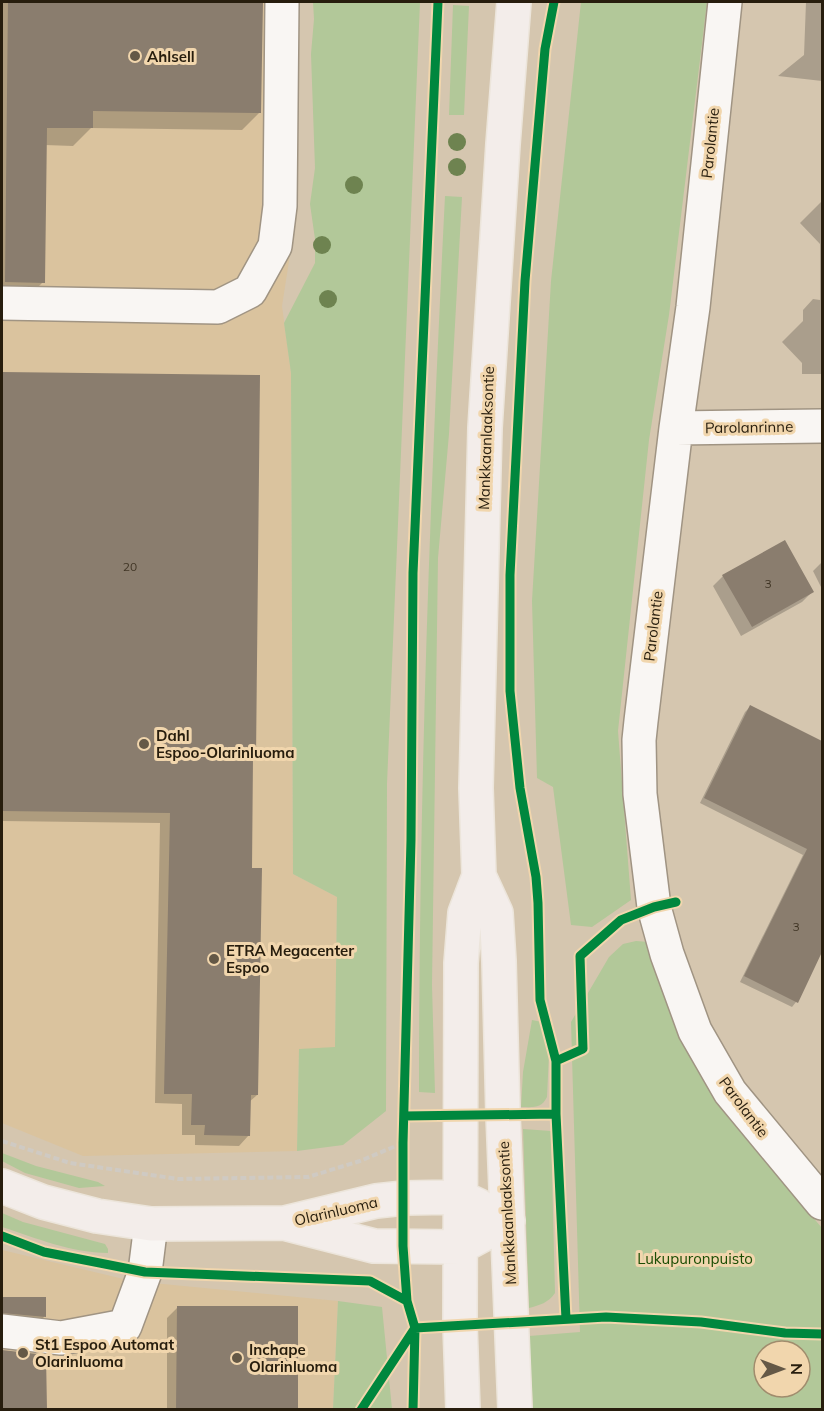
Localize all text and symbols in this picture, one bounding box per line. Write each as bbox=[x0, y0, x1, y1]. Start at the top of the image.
place label: Ahlsell bbox=[147, 47, 195, 66]
marker: Ahlsell bbox=[128, 49, 142, 63]
street label: Parolantie bbox=[697, 107, 723, 179]
street label: Mankkaanlaaksontie bbox=[474, 366, 498, 510]
street label: Parolanrinne bbox=[705, 417, 793, 437]
house number: 20 bbox=[123, 559, 137, 574]
house number: 3 bbox=[764, 576, 772, 591]
street label: Parolantie bbox=[639, 590, 667, 662]
place label: Dahl Espoo-Olarinluoma bbox=[156, 726, 295, 762]
marker: Dahl Espoo-Olarinluoma bbox=[137, 737, 151, 751]
house number: 3 bbox=[792, 919, 800, 934]
place label: ETRA Megacenter Espoo bbox=[226, 941, 354, 977]
marker: ETRA Megacenter Espoo bbox=[207, 952, 221, 966]
street label: Parolantie bbox=[715, 1073, 773, 1141]
street label: Mankkaanlaaksontie bbox=[494, 1141, 520, 1285]
street label: Olarinluoma bbox=[292, 1192, 380, 1230]
park label: Lukupuronpuisto bbox=[637, 1249, 753, 1268]
place label: St1 Espoo Automat Olarinluoma bbox=[35, 1335, 174, 1371]
north arrow bbox=[752, 1339, 812, 1399]
place label: Inchape Olarinluoma bbox=[249, 1340, 337, 1376]
marker: St1 Espoo Automat Olarinluoma bbox=[16, 1346, 30, 1360]
marker: Inchape Olarinluoma bbox=[230, 1351, 244, 1365]
text: N bbox=[787, 1363, 807, 1375]

